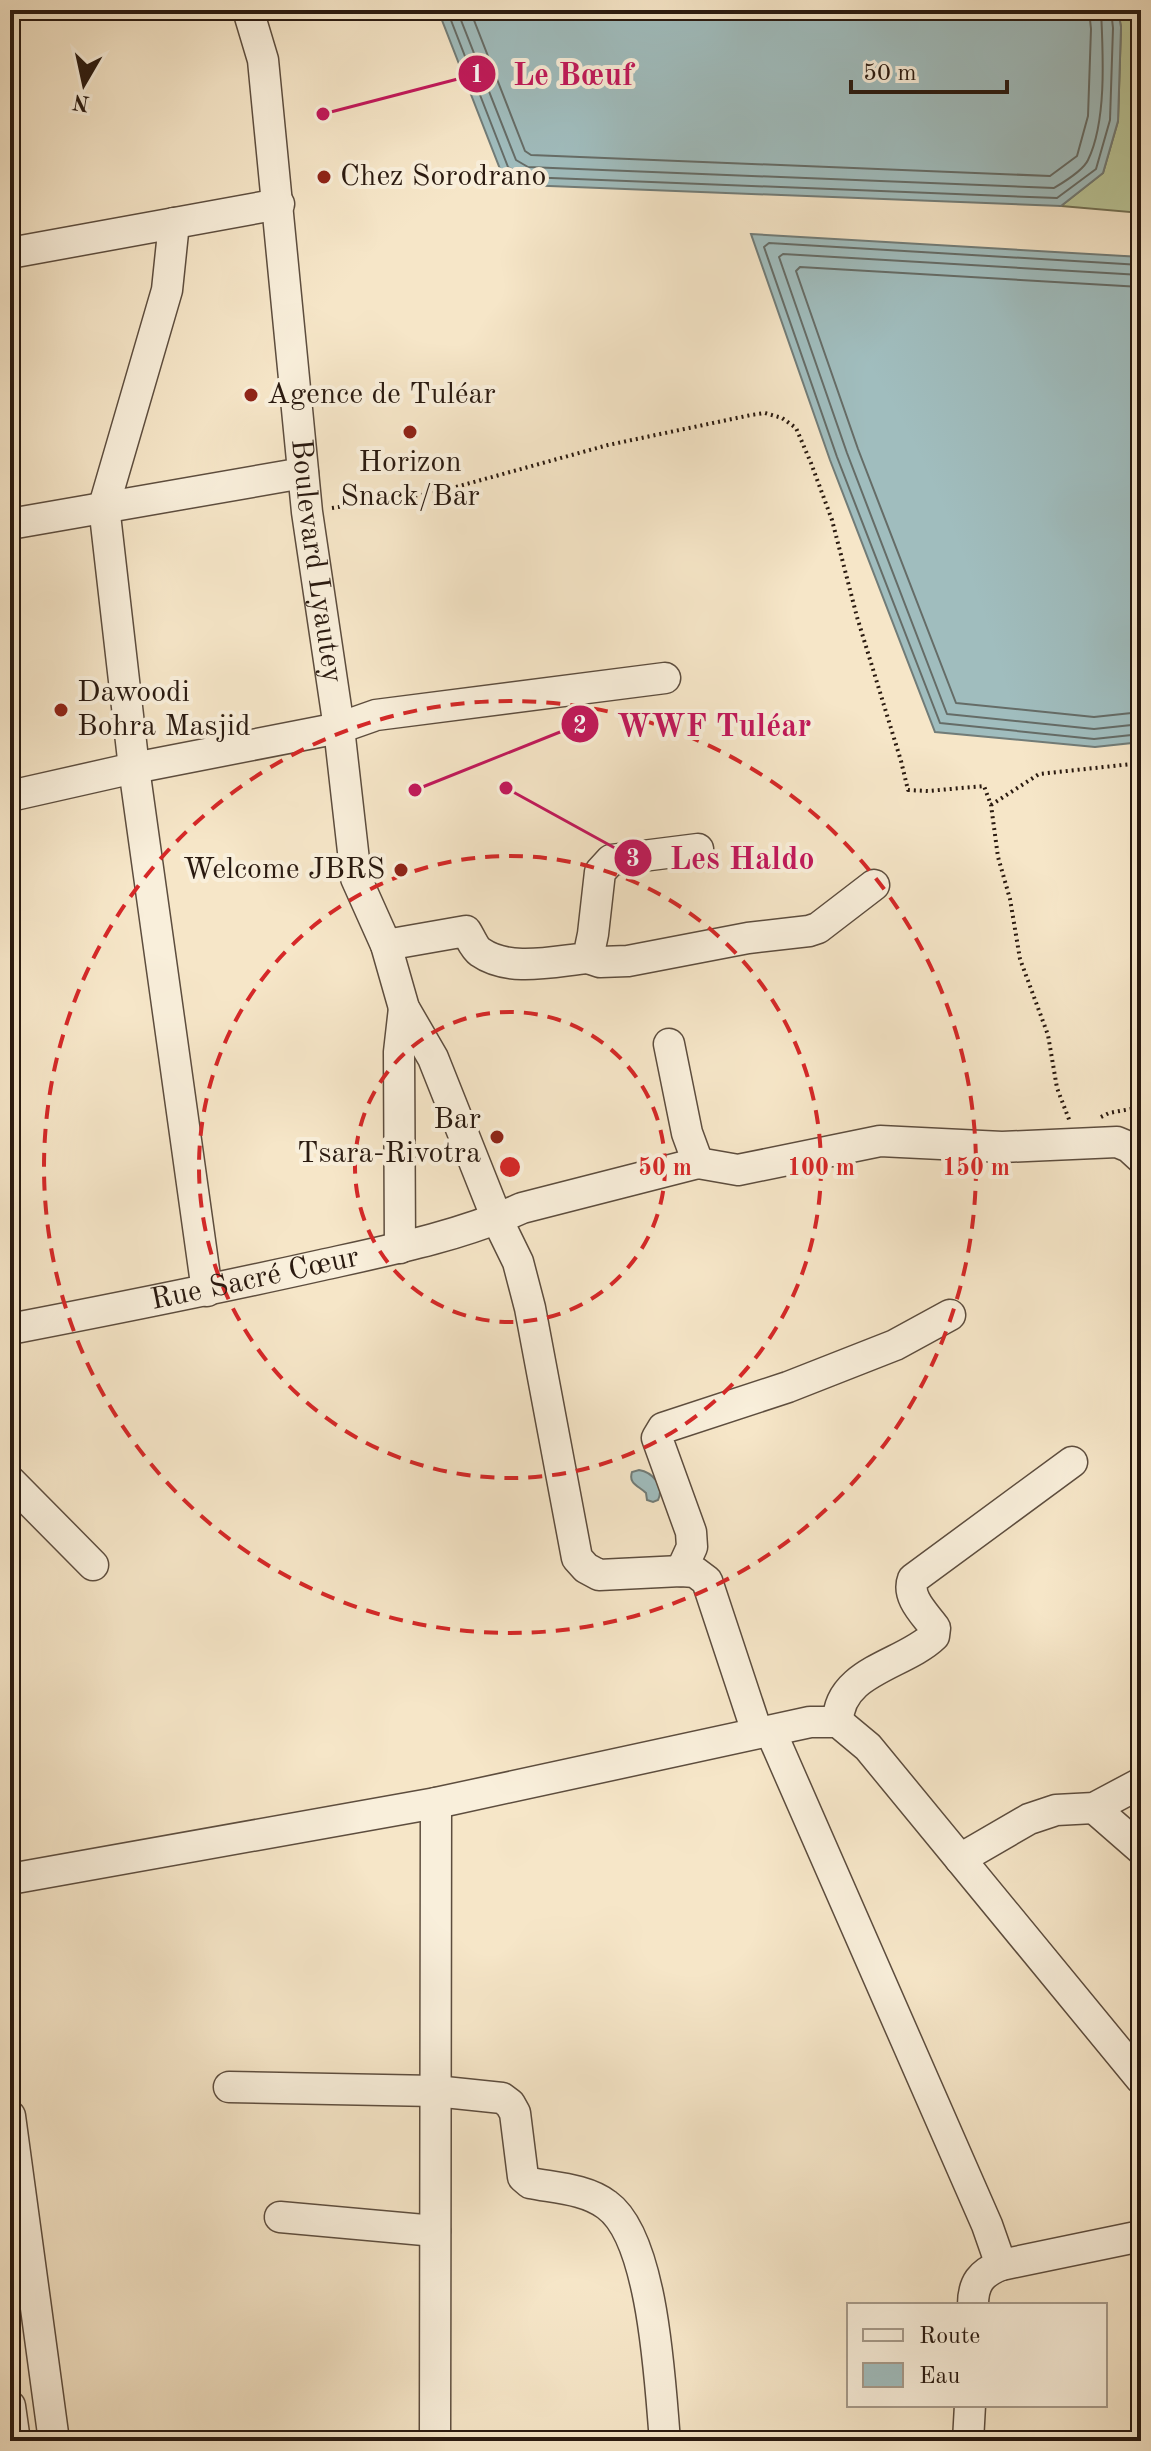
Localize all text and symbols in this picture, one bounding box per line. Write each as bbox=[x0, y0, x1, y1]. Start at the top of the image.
north arrow bbox=[44, 44, 124, 124]
scale bar bbox=[851, 44, 1007, 94]
callout: Le Bœuf bbox=[457, 46, 649, 102]
text: Le Bœuf bbox=[513, 61, 635, 93]
text: 50 m bbox=[863, 62, 917, 86]
text: 1 bbox=[470, 64, 484, 88]
text: N bbox=[71, 90, 91, 114]
place label: Chez Sorodrano bbox=[340, 162, 546, 192]
marker: Chez Sorodrano bbox=[315, 168, 333, 186]
place label: Agence de Tuléar bbox=[267, 380, 496, 410]
marker: Agence de Tuléar bbox=[242, 386, 260, 404]
marker: Horizon Snack/Bar bbox=[401, 423, 419, 441]
street label: Boulevard Lyautey bbox=[285, 438, 347, 685]
place label: Horizon Snack/Bar bbox=[340, 448, 480, 512]
place label: Dawoodi Bohra Masjid bbox=[77, 678, 251, 742]
callout: WWF Tuléar bbox=[560, 696, 827, 752]
marker: Dawoodi Bohra Masjid bbox=[52, 701, 70, 719]
text: WWF Tuléar bbox=[617, 712, 812, 744]
text: 2 bbox=[573, 715, 587, 739]
callout: Les Haldo bbox=[613, 830, 830, 886]
text: Les Haldo bbox=[669, 845, 815, 877]
text: 3 bbox=[626, 848, 640, 872]
place label: Welcome JBRS bbox=[183, 855, 385, 885]
marker: Welcome JBRS bbox=[392, 861, 410, 879]
place label: Bar Tsara-Rivotra bbox=[297, 1105, 481, 1169]
marker: Bar Tsara-Rivotra bbox=[488, 1128, 506, 1146]
centre of rings bbox=[496, 1153, 524, 1181]
text: 50 m bbox=[638, 1156, 692, 1181]
text: 150 m bbox=[942, 1156, 1010, 1181]
text: 100 m bbox=[787, 1157, 855, 1181]
street label: Rue Sacré Cœur bbox=[148, 1242, 362, 1316]
legend bbox=[847, 2303, 1107, 2407]
text: Route bbox=[919, 2325, 980, 2349]
text: Eau bbox=[919, 2365, 960, 2389]

